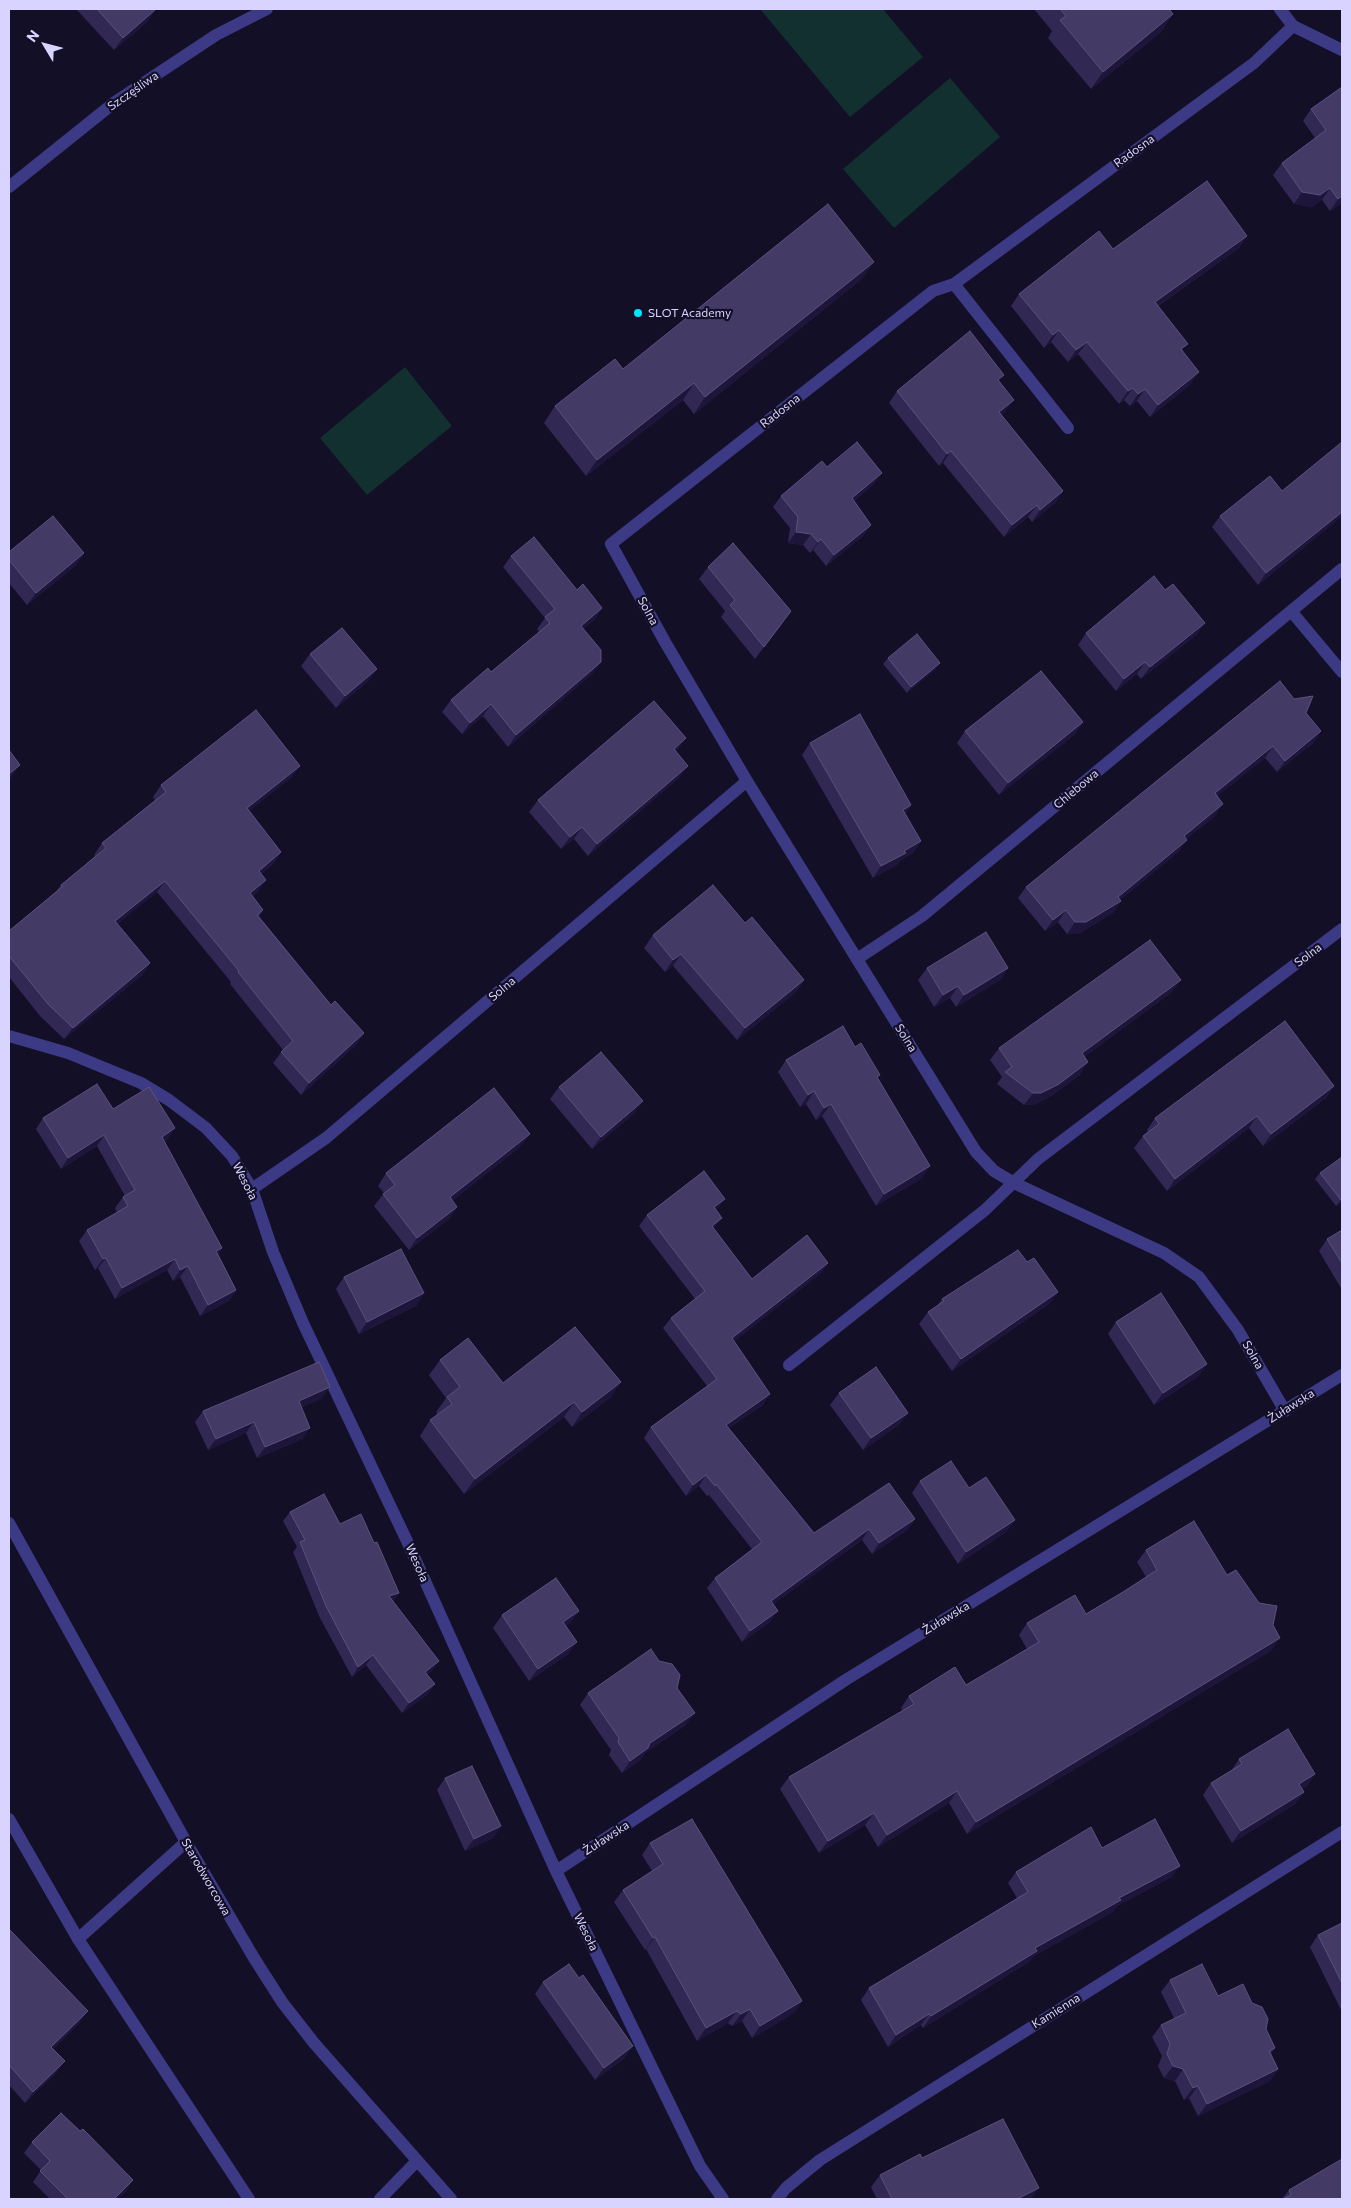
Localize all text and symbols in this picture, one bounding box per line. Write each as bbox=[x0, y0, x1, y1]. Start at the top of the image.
north arrow bbox=[20, 20, 70, 70]
text: N bbox=[23, 26, 43, 45]
street label: Szczęśliwa bbox=[105, 68, 161, 114]
street label: Radosna bbox=[1111, 131, 1157, 171]
place label: SLOT Academy bbox=[648, 306, 731, 320]
marker: SLOT Academy bbox=[632, 307, 644, 319]
street label: Radosna bbox=[757, 391, 803, 431]
street label: Solna bbox=[634, 594, 662, 628]
street label: Chlebowa bbox=[1051, 766, 1101, 812]
street label: Solna bbox=[1292, 940, 1324, 970]
street label: Solna bbox=[486, 974, 518, 1004]
street label: Solna bbox=[892, 1021, 920, 1055]
street label: Wesoła bbox=[229, 1160, 261, 1202]
street label: Solna bbox=[1239, 1338, 1267, 1372]
street label: Żuławska bbox=[1265, 1386, 1317, 1426]
street label: Wesoła bbox=[402, 1542, 432, 1584]
street label: Żuławska bbox=[920, 1598, 972, 1638]
street label: Żuławska bbox=[580, 1818, 632, 1858]
street label: Starodworcowa bbox=[178, 1836, 234, 1918]
street label: Wesoła bbox=[571, 1911, 601, 1953]
street label: Kamienna bbox=[1029, 1991, 1083, 2031]

